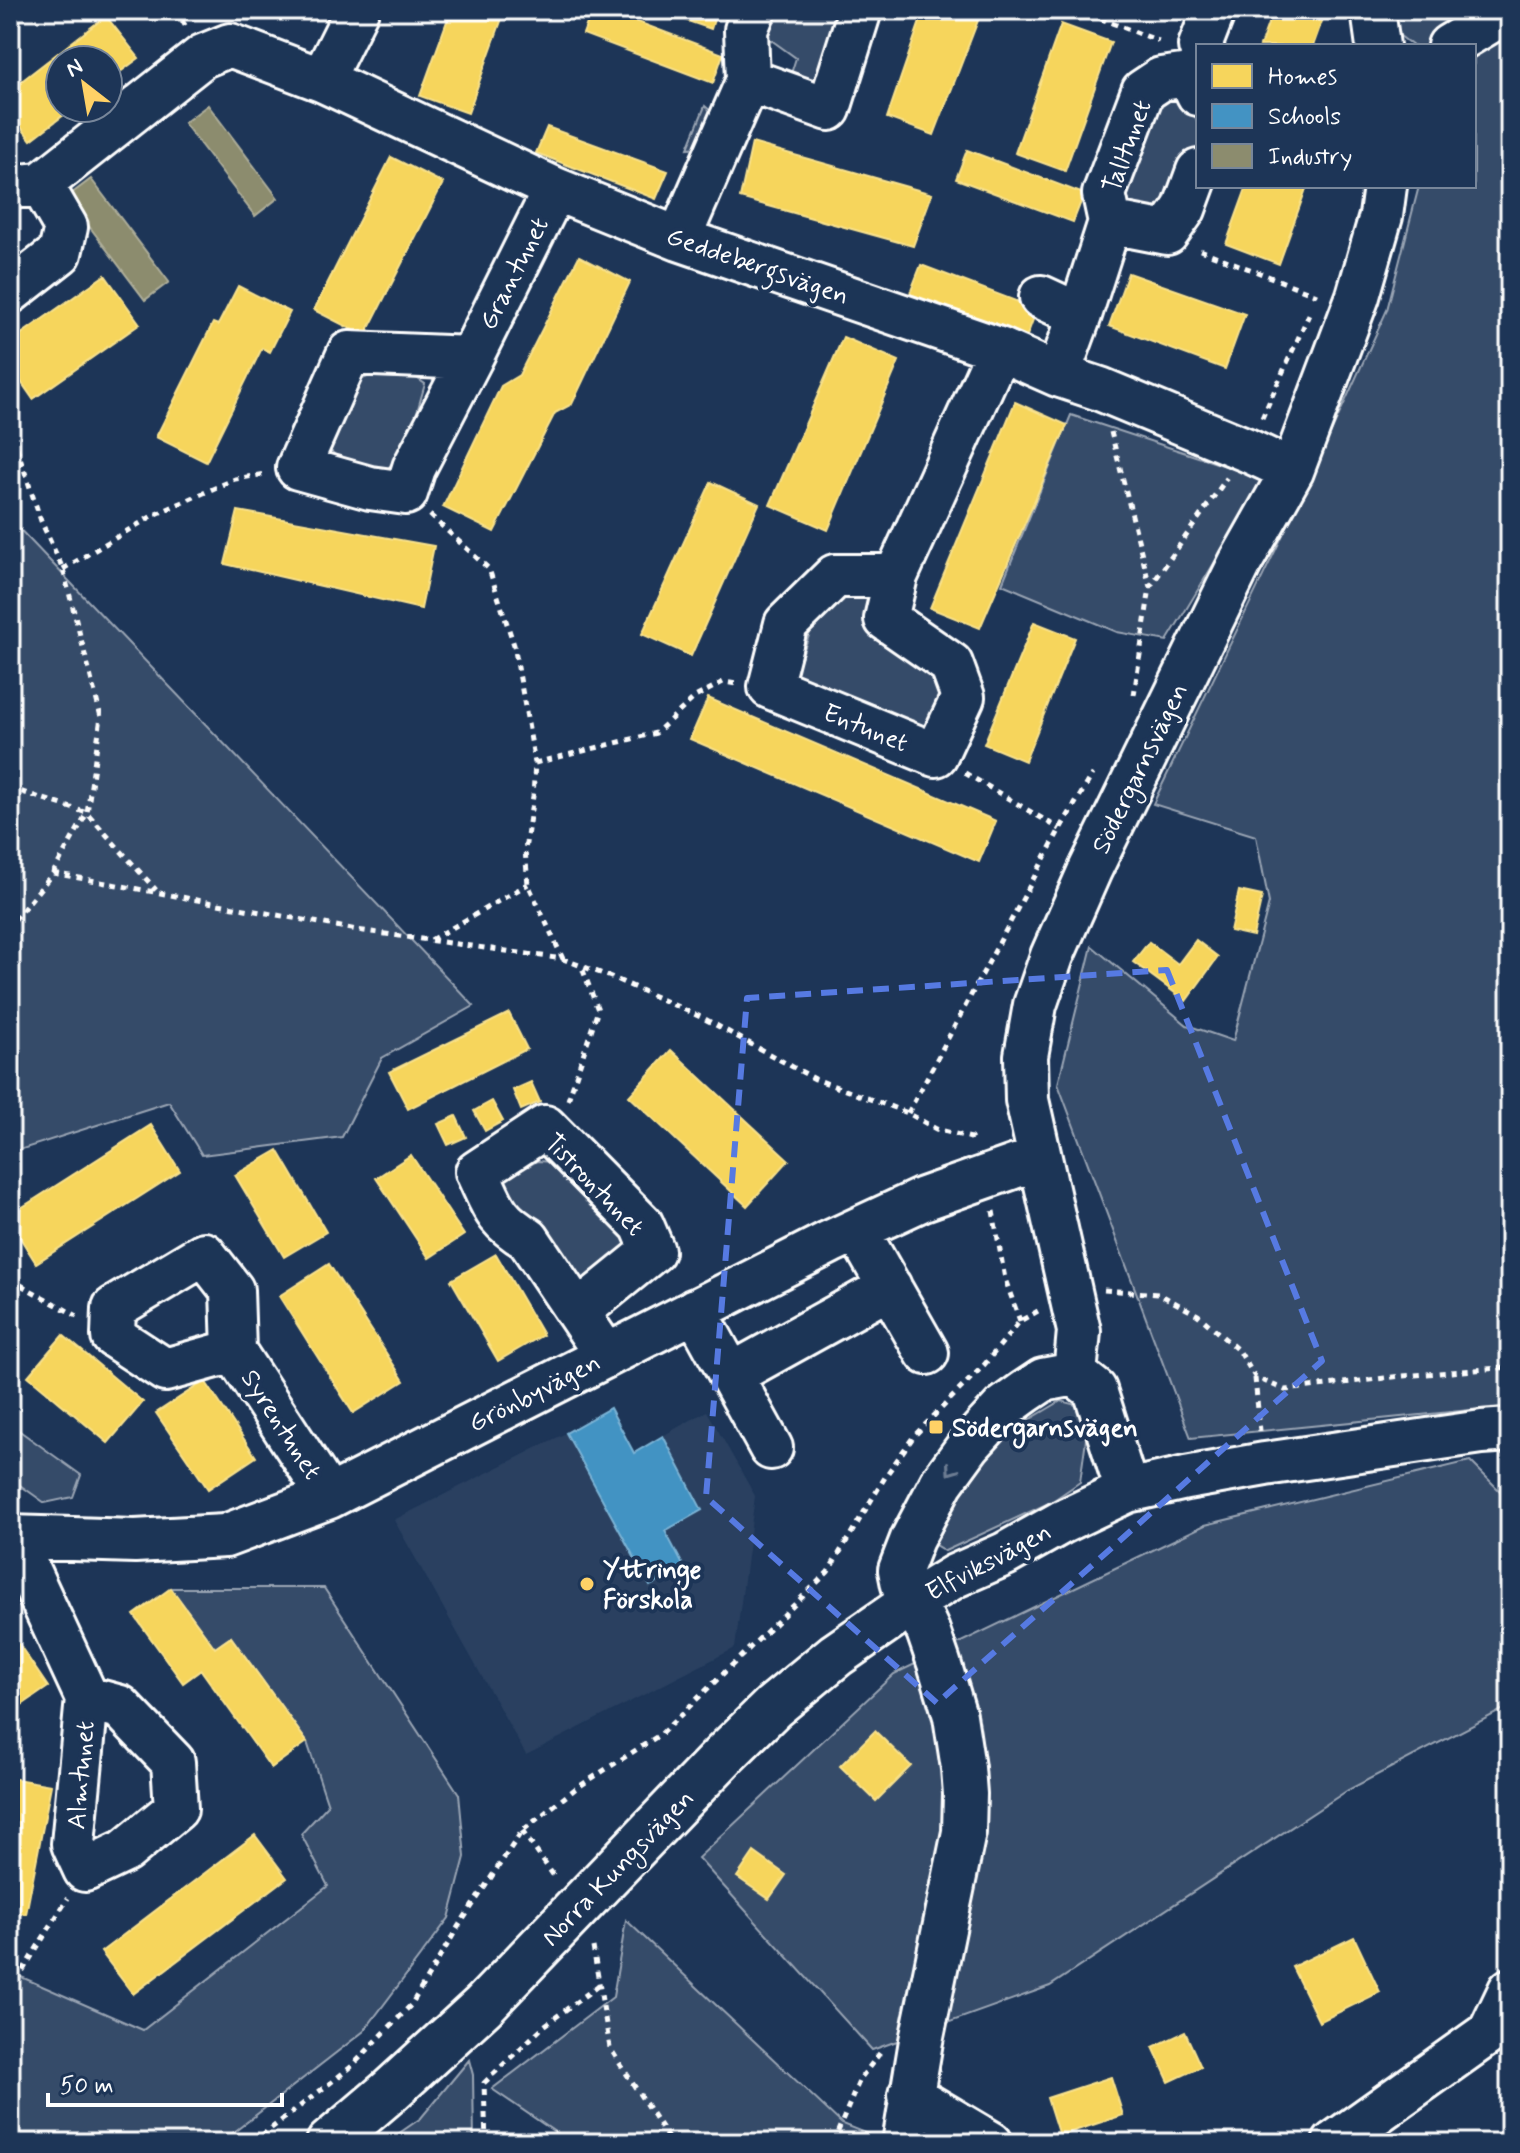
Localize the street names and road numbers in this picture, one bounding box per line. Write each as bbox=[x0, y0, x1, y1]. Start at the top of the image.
street label: Talltunet bbox=[1095, 95, 1160, 198]
street label: Grantunet bbox=[472, 212, 558, 336]
street label: Geddebergsvägen bbox=[661, 220, 853, 317]
street label: Södergarnsvägen bbox=[1085, 678, 1199, 861]
street label: Entunet bbox=[818, 696, 913, 761]
street label: Tistrontunet bbox=[536, 1127, 651, 1244]
street label: Grönbyvägen bbox=[463, 1346, 607, 1442]
street label: Syrentunet bbox=[232, 1364, 329, 1487]
street label: Elfviksvägen bbox=[920, 1515, 1058, 1610]
street label: Almtunet bbox=[60, 1719, 104, 1831]
street label: Norra Kungsvägen bbox=[535, 1782, 704, 1956]

